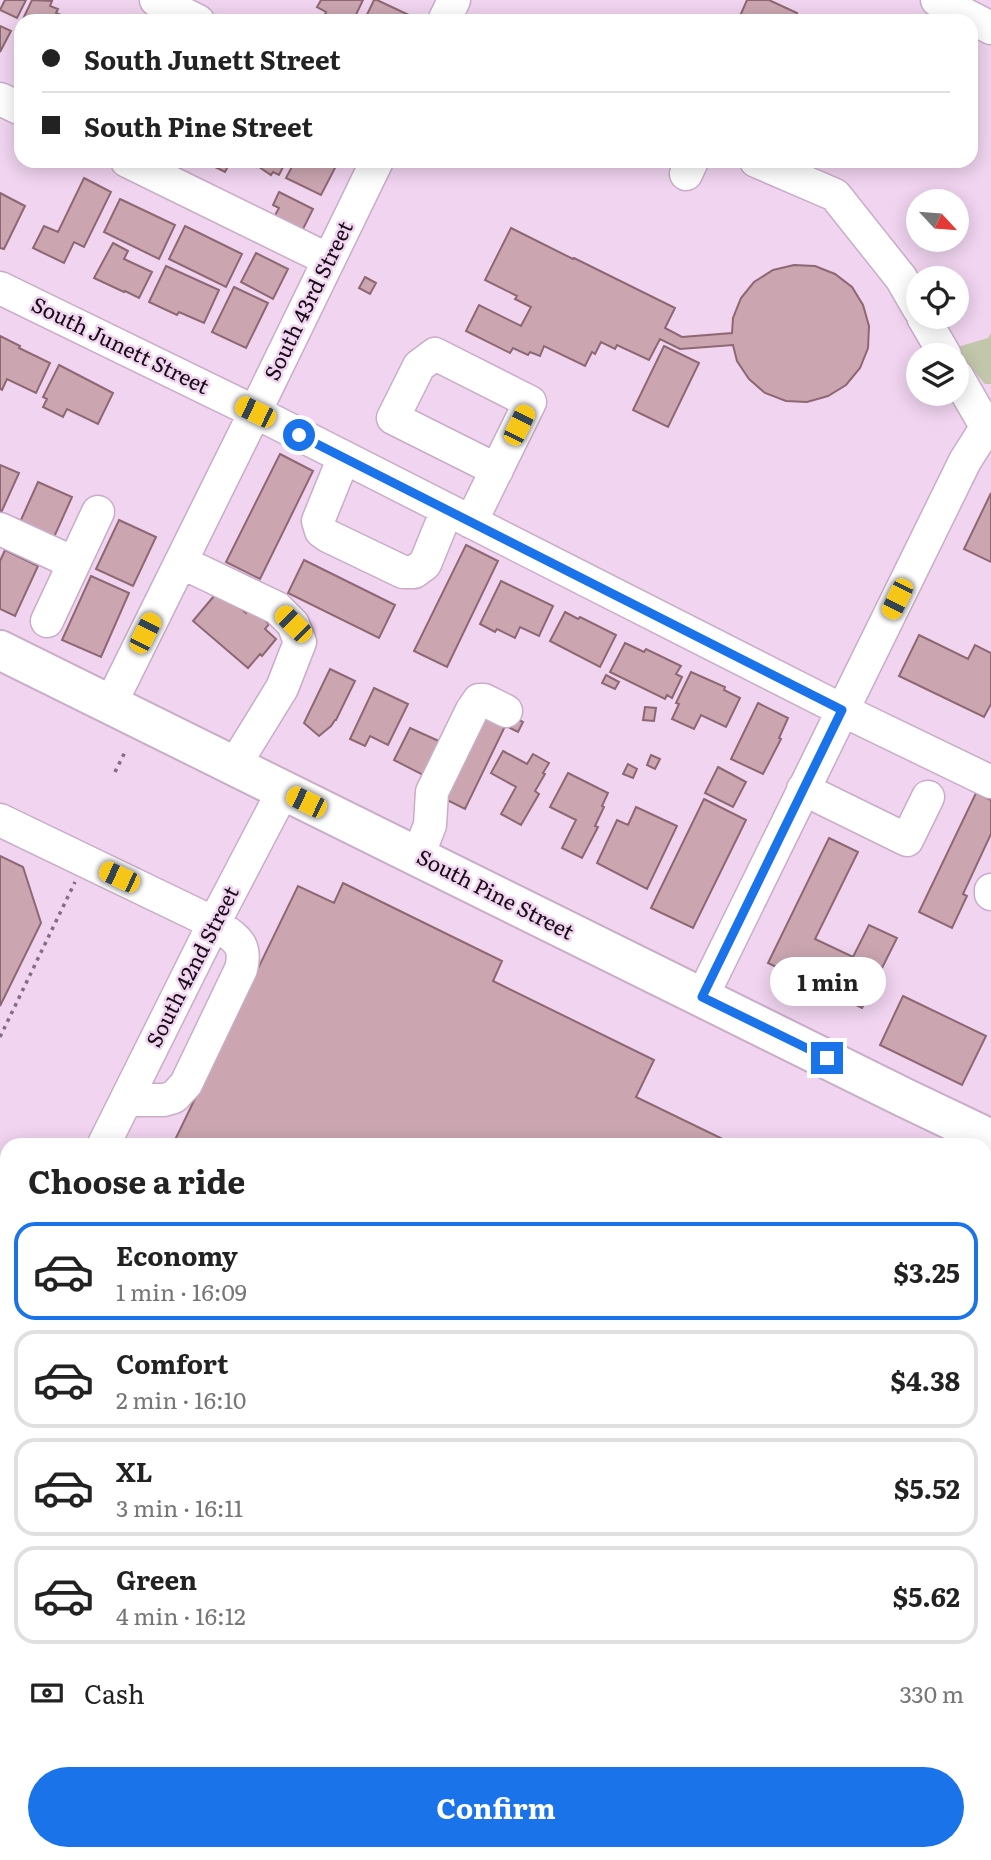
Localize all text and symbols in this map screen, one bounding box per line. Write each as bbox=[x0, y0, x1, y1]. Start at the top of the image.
text: South Junett Street bbox=[84, 39, 341, 78]
text: South Pine Street bbox=[84, 106, 313, 145]
north arrow bbox=[906, 189, 970, 252]
map controls bbox=[906, 189, 969, 406]
street label: South 43rd Street bbox=[255, 215, 359, 385]
button: locate bbox=[906, 266, 969, 329]
street label: South Junett Street bbox=[27, 287, 216, 400]
button: layers bbox=[906, 343, 969, 406]
car bbox=[232, 393, 279, 431]
car bbox=[501, 402, 538, 448]
route start bbox=[283, 419, 315, 451]
car bbox=[879, 576, 916, 622]
car bbox=[271, 602, 316, 646]
car bbox=[127, 610, 164, 656]
car bbox=[283, 783, 330, 821]
street label: South Pine Street bbox=[412, 840, 581, 946]
car bbox=[96, 859, 143, 895]
street label: South 42nd Street bbox=[137, 879, 245, 1052]
callout: 1 min bbox=[769, 956, 885, 1006]
text: 1 min bbox=[797, 964, 859, 998]
route end bbox=[811, 1042, 843, 1074]
text: Choose a ride bbox=[28, 1156, 245, 1204]
text: Economy bbox=[116, 1235, 238, 1274]
icon: car bbox=[32, 1240, 95, 1303]
text: $3.25 bbox=[893, 1252, 960, 1291]
text: 1 min · 16:09 bbox=[116, 1274, 247, 1308]
text: Comfort bbox=[116, 1343, 228, 1382]
icon: car bbox=[32, 1348, 95, 1411]
text: $4.38 bbox=[890, 1360, 960, 1399]
text: 2 min · 16:10 bbox=[116, 1382, 246, 1416]
text: XL bbox=[116, 1451, 153, 1490]
icon: car bbox=[32, 1456, 95, 1519]
text: $5.52 bbox=[894, 1468, 960, 1507]
text: 3 min · 16:11 bbox=[116, 1490, 243, 1524]
text: Green bbox=[116, 1559, 197, 1598]
icon: car bbox=[32, 1564, 95, 1627]
text: $5.62 bbox=[893, 1576, 960, 1615]
text: 4 min · 16:12 bbox=[116, 1598, 246, 1632]
text: Cash bbox=[84, 1673, 145, 1712]
icon: cash bbox=[28, 1674, 66, 1712]
text: 330 m bbox=[900, 1676, 964, 1710]
button: Confirm bbox=[28, 1767, 964, 1847]

